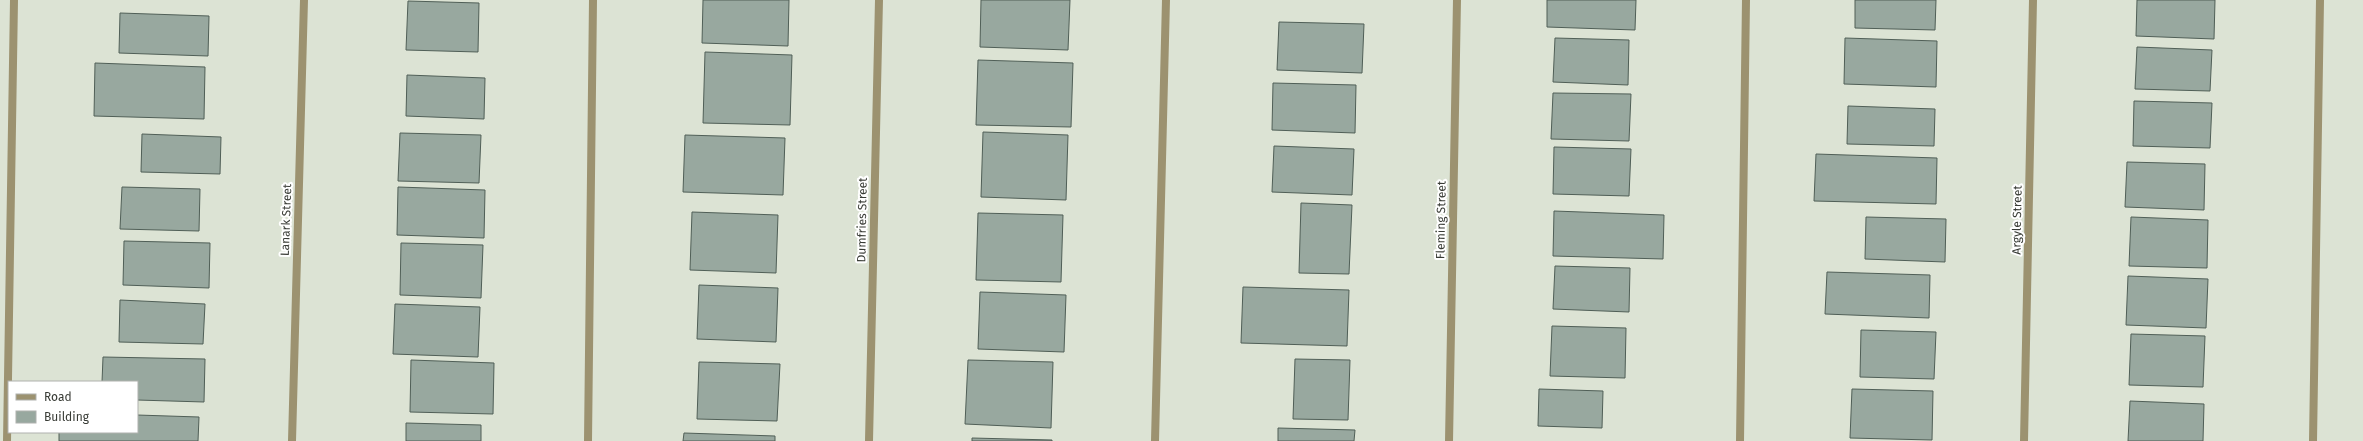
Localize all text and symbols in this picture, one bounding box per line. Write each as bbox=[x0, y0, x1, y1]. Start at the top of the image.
street label: Dumfries Street bbox=[854, 177, 870, 263]
street label: Fleming Street bbox=[1433, 180, 1449, 259]
street label: Lanark Street bbox=[278, 183, 294, 256]
street label: Argyle Street bbox=[2009, 185, 2025, 255]
legend bbox=[8, 381, 138, 433]
text: Road bbox=[44, 390, 72, 404]
text: Building bbox=[44, 410, 90, 424]

